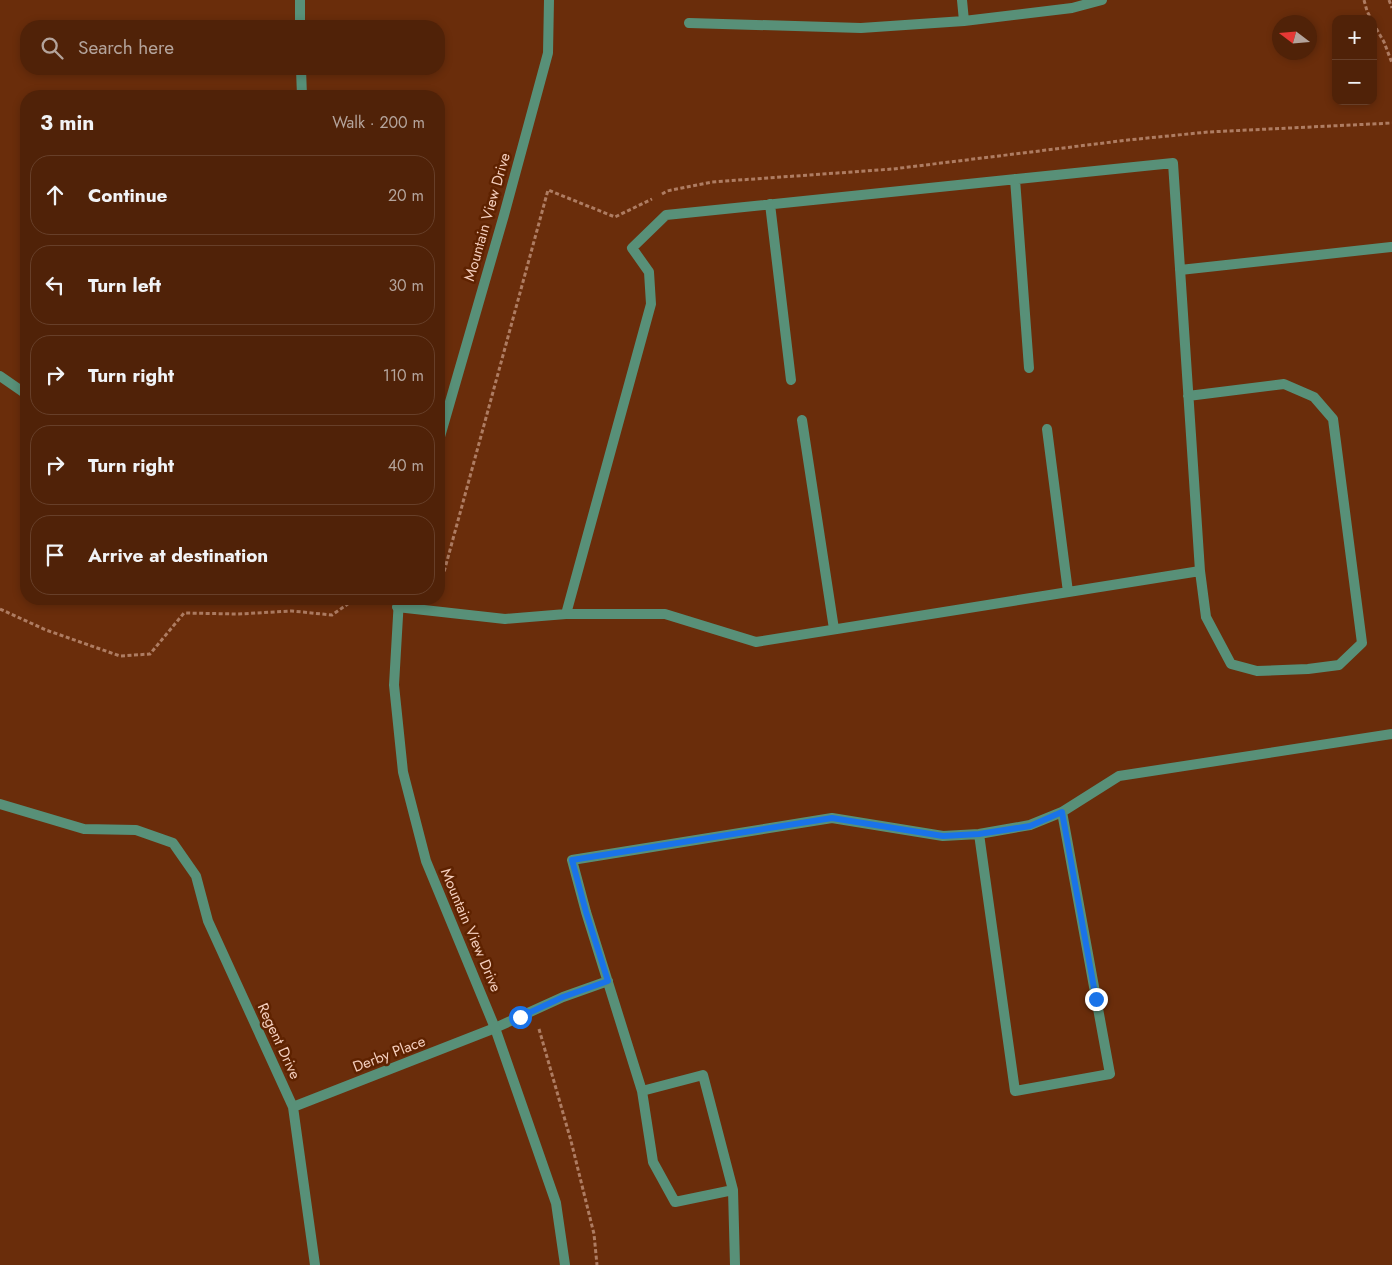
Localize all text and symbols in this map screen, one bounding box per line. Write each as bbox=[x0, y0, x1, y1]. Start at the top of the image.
north arrow bbox=[1272, 15, 1317, 60]
map controls bbox=[1332, 15, 1377, 105]
button: + bbox=[1332, 15, 1377, 60]
search box bbox=[20, 20, 445, 75]
icon: search bbox=[38, 34, 66, 62]
text: Search here bbox=[78, 34, 174, 61]
button: − bbox=[1332, 60, 1377, 105]
text: 3 min bbox=[40, 108, 94, 138]
text: Walk · 200 m bbox=[332, 111, 425, 134]
street label: Mountain View Drive bbox=[458, 150, 516, 284]
icon: ahead bbox=[41, 181, 69, 209]
text: Continue bbox=[88, 182, 167, 209]
text: 20 m bbox=[388, 184, 424, 207]
icon: left bbox=[41, 271, 69, 299]
text: Turn left bbox=[88, 272, 161, 299]
text: 30 m bbox=[388, 274, 424, 297]
icon: right bbox=[41, 361, 69, 389]
text: Turn right bbox=[88, 362, 174, 389]
text: 110 m bbox=[383, 364, 424, 387]
icon: right bbox=[41, 451, 69, 479]
text: Turn right bbox=[88, 452, 174, 479]
text: 40 m bbox=[388, 454, 424, 477]
icon: arrive bbox=[41, 541, 69, 569]
text: Arrive at destination bbox=[88, 542, 268, 569]
street label: Mountain View Drive bbox=[435, 865, 507, 996]
route end bbox=[1085, 988, 1108, 1011]
street label: Regent Drive bbox=[252, 999, 306, 1083]
route start bbox=[509, 1006, 532, 1029]
street label: Derby Place bbox=[349, 1030, 429, 1078]

